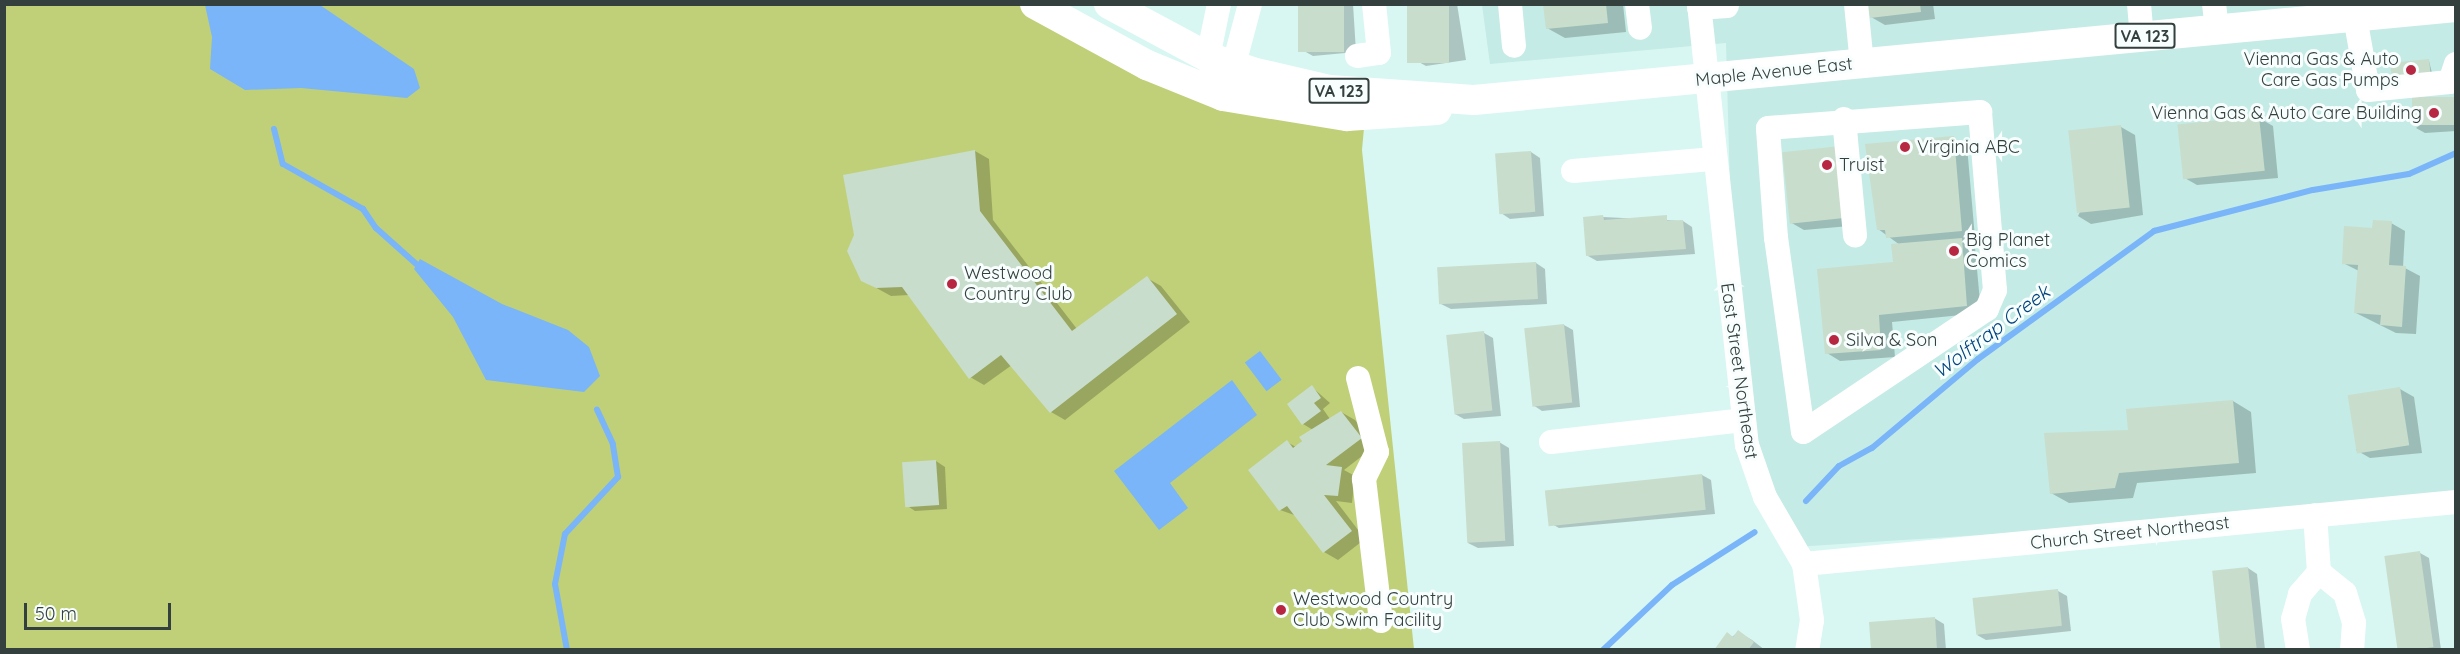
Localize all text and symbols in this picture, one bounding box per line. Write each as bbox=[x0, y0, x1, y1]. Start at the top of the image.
road number: VA 123 bbox=[2114, 23, 2176, 49]
place label: Vienna Gas & Auto Care Gas Pumps bbox=[2244, 49, 2399, 92]
street label: Maple Avenue East bbox=[1694, 53, 1854, 91]
marker: Vienna Gas & Auto Care Gas Pumps bbox=[2404, 63, 2418, 77]
road number: VA 123 bbox=[1308, 78, 1370, 104]
place label: Vienna Gas & Auto Care Building bbox=[2151, 102, 2422, 124]
marker: Vienna Gas & Auto Care Building bbox=[2427, 106, 2441, 120]
place label: Virginia ABC bbox=[1917, 136, 2020, 158]
marker: Virginia ABC bbox=[1898, 140, 1912, 154]
place label: Truist bbox=[1839, 154, 1884, 176]
marker: Truist bbox=[1820, 158, 1834, 172]
place label: Big Planet Comics bbox=[1966, 230, 2050, 272]
marker: Big Planet Comics bbox=[1947, 244, 1961, 258]
place label: Westwood Country Club bbox=[964, 263, 1072, 306]
marker: Westwood Country Club bbox=[945, 277, 959, 291]
water label: Wolftrap Creek bbox=[1928, 279, 2054, 383]
street label: East Street Northeast bbox=[1716, 282, 1762, 460]
place label: Silva & Son bbox=[1846, 329, 1937, 351]
marker: Silva & Son bbox=[1827, 333, 1841, 347]
street label: Church Street Northeast bbox=[2029, 512, 2231, 554]
place label: Westwood Country Club Swim Facility bbox=[1293, 589, 1453, 632]
scale bar bbox=[27, 591, 174, 629]
text: 50 m bbox=[35, 602, 77, 625]
marker: Westwood Country Club Swim Facility bbox=[1274, 603, 1288, 617]

